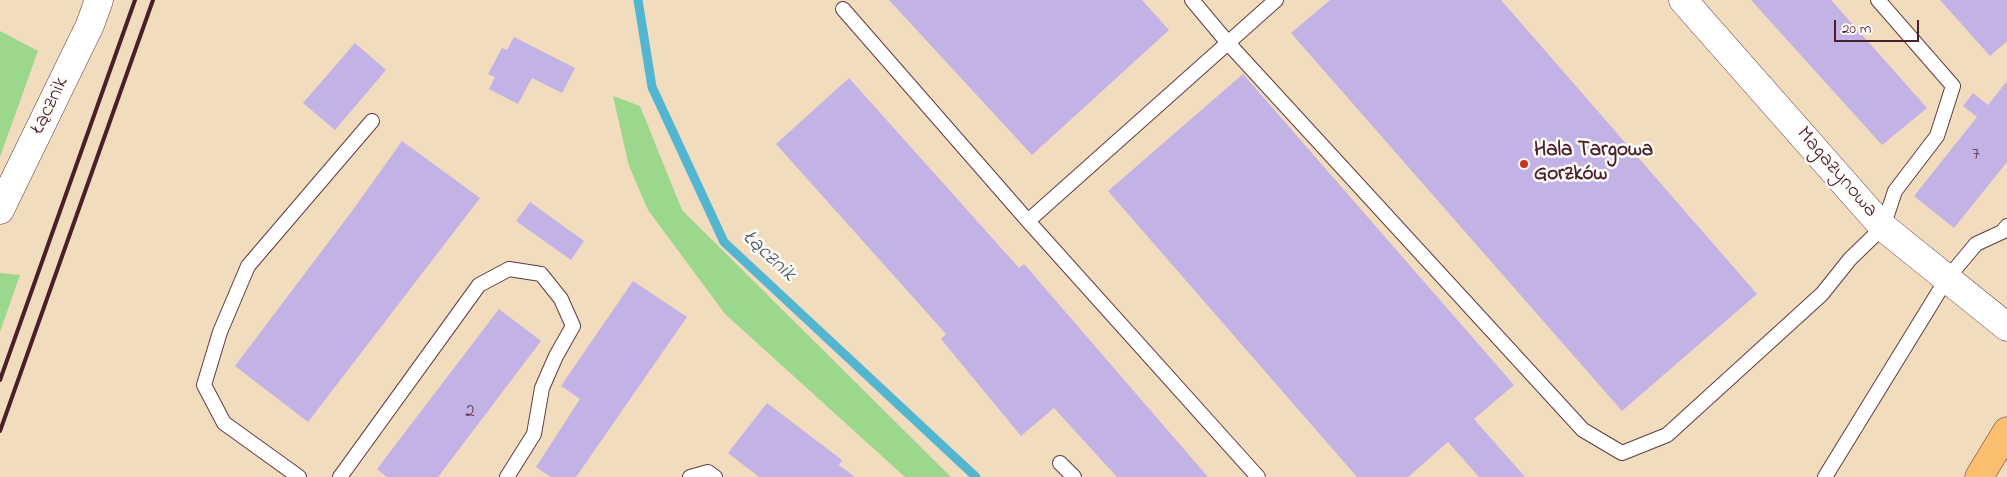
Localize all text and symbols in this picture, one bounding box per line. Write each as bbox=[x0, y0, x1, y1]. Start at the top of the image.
scale bar bbox=[1837, 10, 1922, 42]
text: 20 m bbox=[1842, 18, 1871, 40]
street label: Łącznik bbox=[26, 73, 76, 139]
street label: Magazynowa bbox=[1790, 123, 1882, 223]
place label: Hala Targowa Gorzków bbox=[1534, 139, 1653, 189]
house number: 7 bbox=[1972, 145, 1980, 167]
marker: Hala Targowa Gorzków bbox=[1518, 158, 1530, 170]
water label: Łącznik bbox=[736, 226, 800, 288]
house number: 2 bbox=[465, 402, 475, 424]

